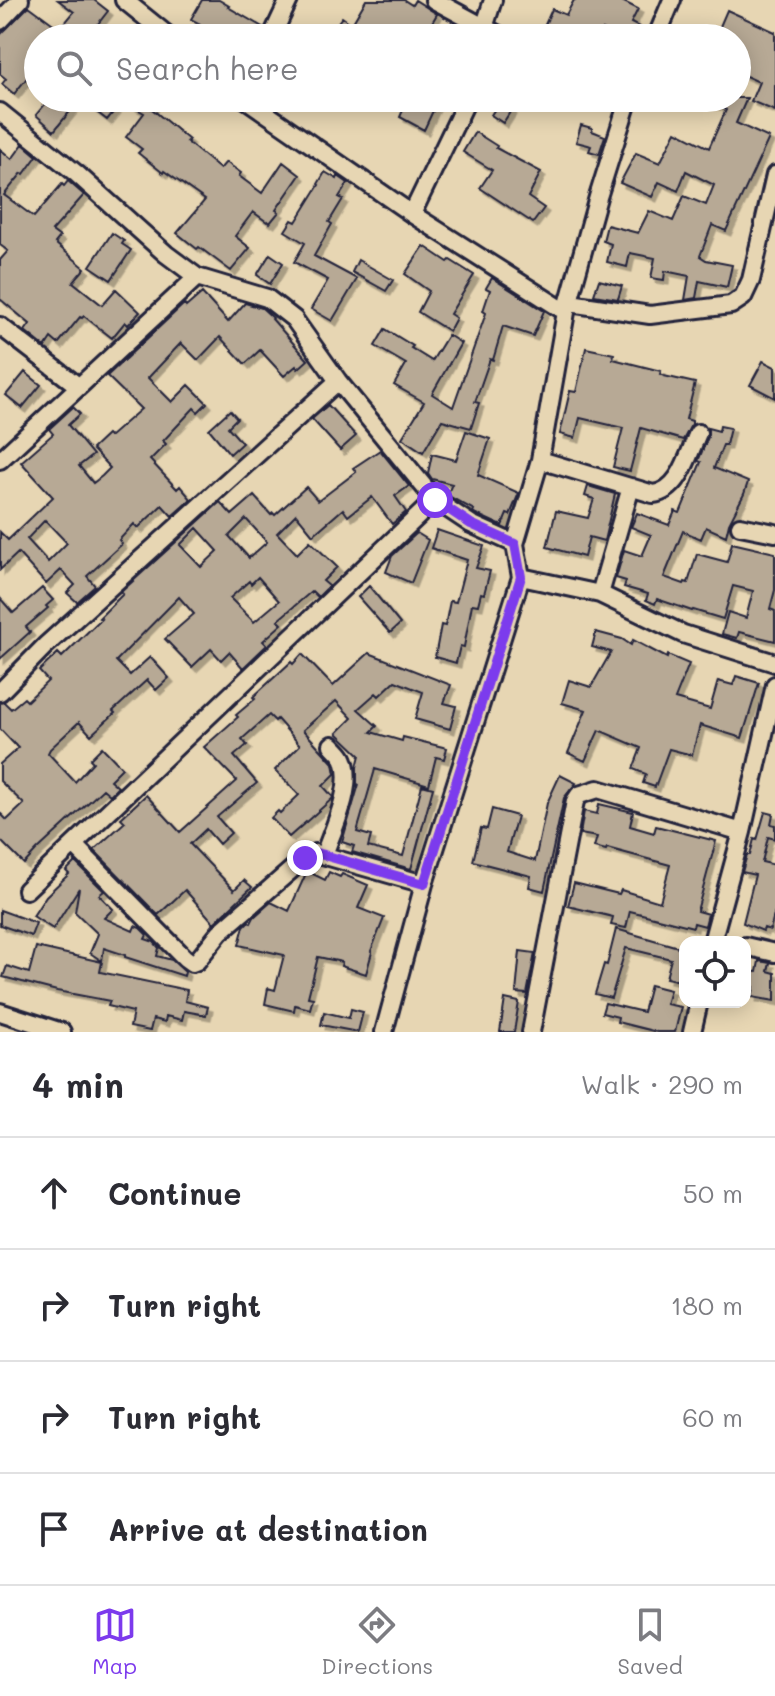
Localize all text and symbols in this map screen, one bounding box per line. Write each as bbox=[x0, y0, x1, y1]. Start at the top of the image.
search box bbox=[24, 24, 751, 112]
icon: search bbox=[52, 46, 96, 90]
text: Search here bbox=[116, 48, 299, 88]
route start bbox=[417, 482, 453, 518]
route end bbox=[287, 840, 323, 876]
map controls bbox=[679, 936, 751, 1008]
button: locate bbox=[679, 936, 751, 1008]
text: 4 min bbox=[32, 1062, 124, 1107]
text: Walk · 290 m bbox=[581, 1067, 743, 1101]
icon: ahead bbox=[32, 1171, 76, 1215]
text: Continue bbox=[108, 1173, 241, 1213]
text: 50 m bbox=[683, 1176, 743, 1210]
icon: right bbox=[32, 1283, 76, 1327]
text: Turn right bbox=[108, 1285, 261, 1325]
text: 180 m bbox=[671, 1288, 743, 1322]
icon: right bbox=[32, 1395, 76, 1439]
text: Turn right bbox=[108, 1397, 261, 1437]
text: 60 m bbox=[682, 1400, 743, 1434]
icon: arrive bbox=[32, 1507, 76, 1551]
text: Arrive at destination bbox=[108, 1509, 428, 1549]
tab: Map bbox=[92, 1603, 137, 1680]
tab: Directions bbox=[321, 1603, 433, 1680]
tab: Saved bbox=[618, 1603, 683, 1680]

